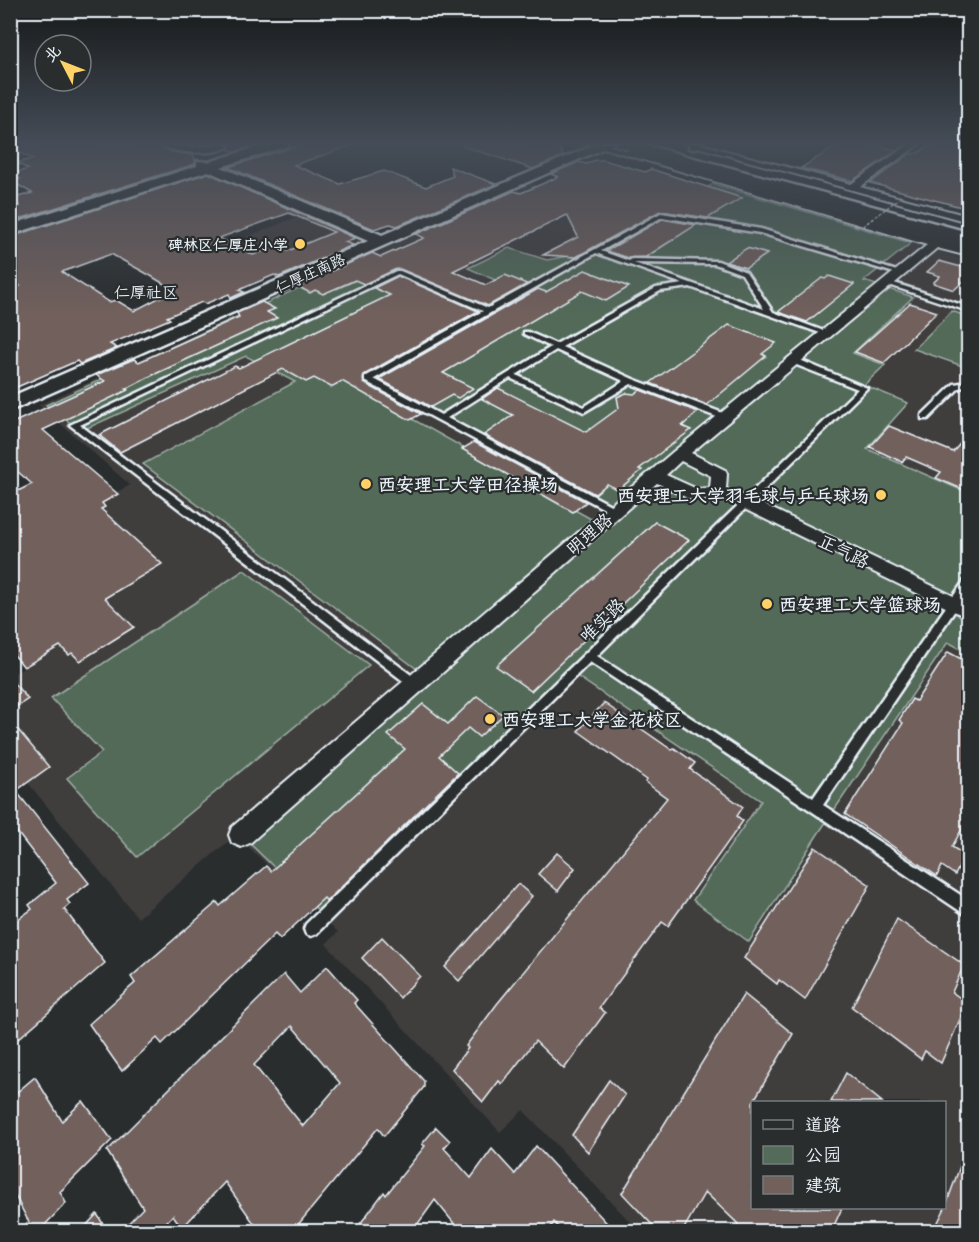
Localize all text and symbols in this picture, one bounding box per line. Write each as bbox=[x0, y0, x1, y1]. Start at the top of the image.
north arrow bbox=[33, 33, 93, 93]
text: 北 bbox=[38, 40, 65, 66]
place label: 碑林区仁厚庄小学 bbox=[168, 234, 288, 255]
marker: 碑林区仁厚庄小学 bbox=[293, 237, 307, 251]
street label: 仁厚庄南路 bbox=[271, 248, 349, 298]
district label: 仁厚社区 bbox=[114, 281, 178, 303]
place label: 西安理工大学田径操场 bbox=[378, 472, 558, 497]
marker: 西安理工大学田径操场 bbox=[359, 477, 373, 491]
place label: 西安理工大学羽毛球与乒乓球场 bbox=[617, 483, 869, 508]
marker: 西安理工大学羽毛球与乒乓球场 bbox=[874, 488, 888, 502]
street label: 明理路 bbox=[560, 507, 618, 561]
street label: 正气路 bbox=[814, 528, 874, 574]
street label: 唯实路 bbox=[574, 592, 630, 648]
place label: 西安理工大学篮球场 bbox=[779, 592, 941, 617]
marker: 西安理工大学篮球场 bbox=[760, 597, 774, 611]
place label: 西安理工大学金花校区 bbox=[502, 707, 682, 732]
marker: 西安理工大学金花校区 bbox=[483, 712, 497, 726]
legend bbox=[751, 1101, 946, 1209]
text: 道路 bbox=[805, 1112, 841, 1137]
text: 公园 bbox=[805, 1142, 841, 1167]
text: 建筑 bbox=[805, 1172, 841, 1197]

